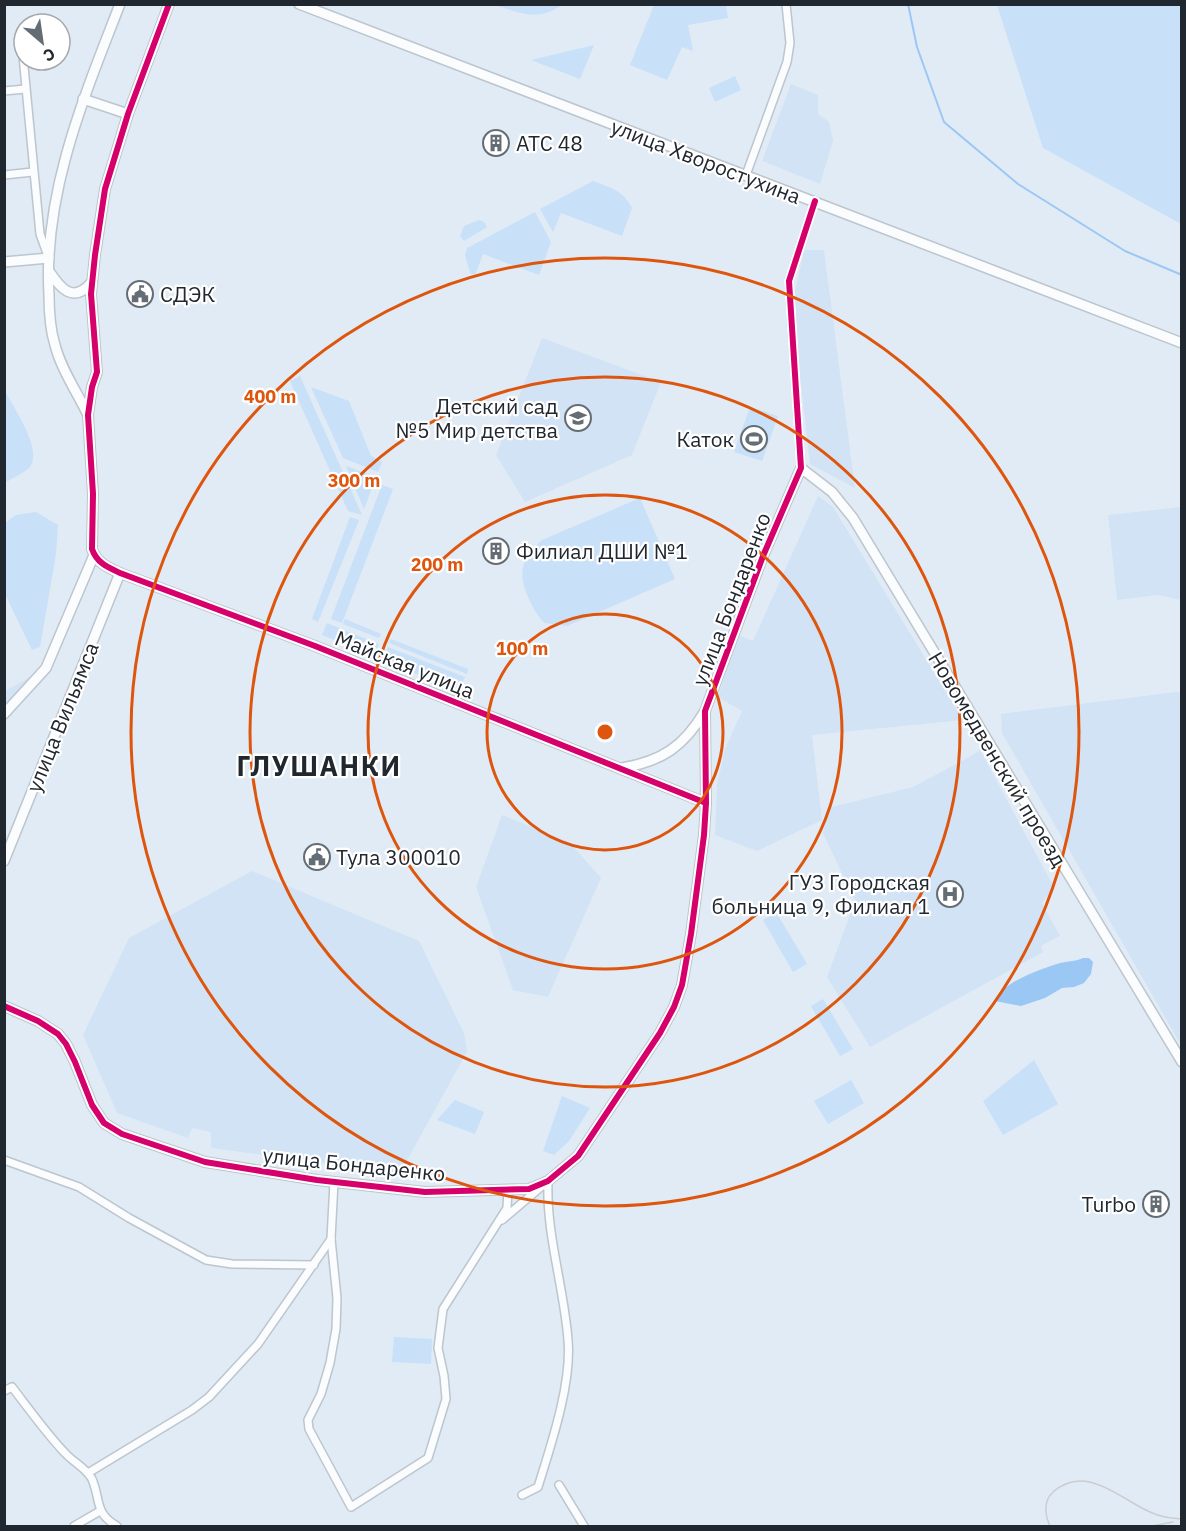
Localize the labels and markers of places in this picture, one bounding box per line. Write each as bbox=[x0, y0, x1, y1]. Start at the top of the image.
building icon: АТС 48 bbox=[481, 128, 511, 158]
place label: АТС 48 bbox=[516, 129, 583, 157]
public building icon: СДЭК bbox=[125, 279, 155, 309]
place label: СДЭК bbox=[160, 280, 215, 308]
place label: Детский сад №5 Мир детства bbox=[396, 392, 558, 444]
school or university icon: Детский сад №5 Мир детства bbox=[563, 403, 593, 433]
sports icon: Каток bbox=[739, 424, 769, 454]
place label: Каток bbox=[676, 425, 734, 453]
building icon: Филиал ДШИ №1 bbox=[481, 536, 511, 566]
place label: Филиал ДШИ №1 bbox=[516, 537, 688, 565]
centre of rings bbox=[595, 722, 615, 742]
public building icon: Тула 300010 bbox=[302, 842, 332, 872]
place label: Тула 300010 bbox=[336, 843, 461, 871]
place label: ГУЗ Городская больница 9, Филиал 1 bbox=[712, 868, 930, 920]
hospital icon: ГУЗ Городская больница 9, Филиал 1 bbox=[935, 879, 965, 909]
building icon: Turbo bbox=[1141, 1189, 1171, 1219]
place label: Turbo bbox=[1081, 1190, 1136, 1218]

